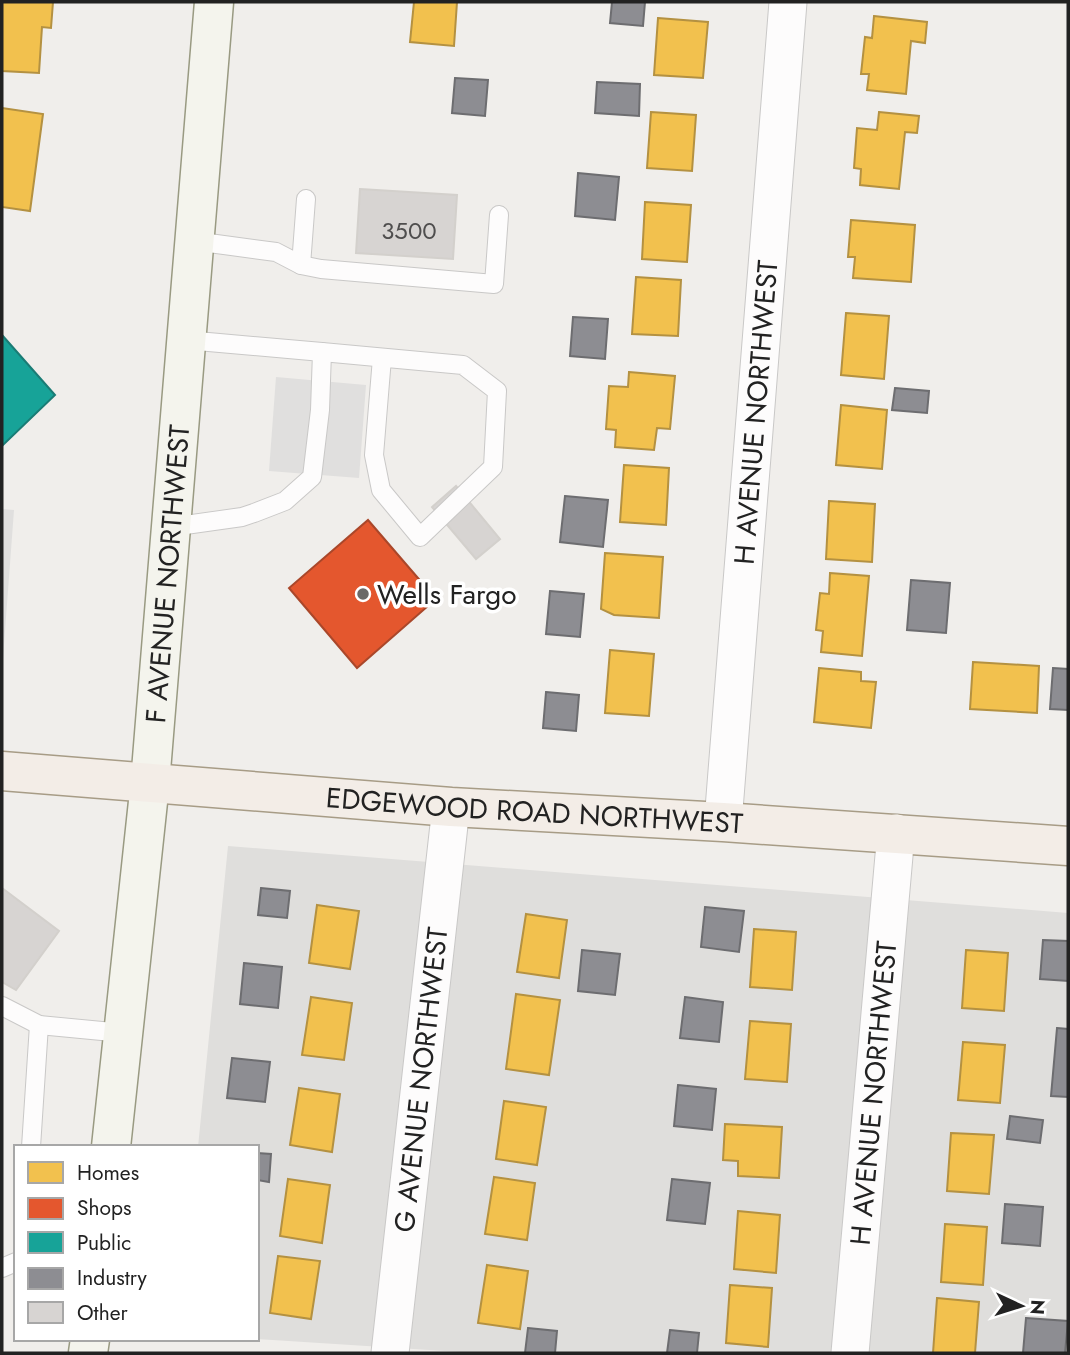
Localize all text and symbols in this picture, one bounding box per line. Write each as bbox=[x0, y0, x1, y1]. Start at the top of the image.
house number: 3500 bbox=[381, 213, 437, 248]
street label: H AVENUE NORTHWEST bbox=[723, 259, 788, 566]
street label: F AVENUE NORTHWEST bbox=[135, 423, 200, 725]
place label: Wells Fargo bbox=[377, 574, 517, 615]
marker: Wells Fargo bbox=[355, 586, 371, 602]
street label: EDGEWOOD ROAD NORTHWEST bbox=[324, 777, 744, 844]
street label: G AVENUE NORTHWEST bbox=[384, 925, 458, 1235]
street label: H AVENUE NORTHWEST bbox=[840, 939, 907, 1247]
legend bbox=[14, 1145, 259, 1341]
text: Homes bbox=[77, 1158, 139, 1188]
text: Shops bbox=[77, 1193, 131, 1223]
text: Public bbox=[77, 1228, 131, 1258]
text: Industry bbox=[77, 1263, 148, 1293]
north arrow bbox=[986, 1271, 1056, 1341]
text: Other bbox=[77, 1298, 128, 1328]
text: N bbox=[1023, 1299, 1051, 1316]

